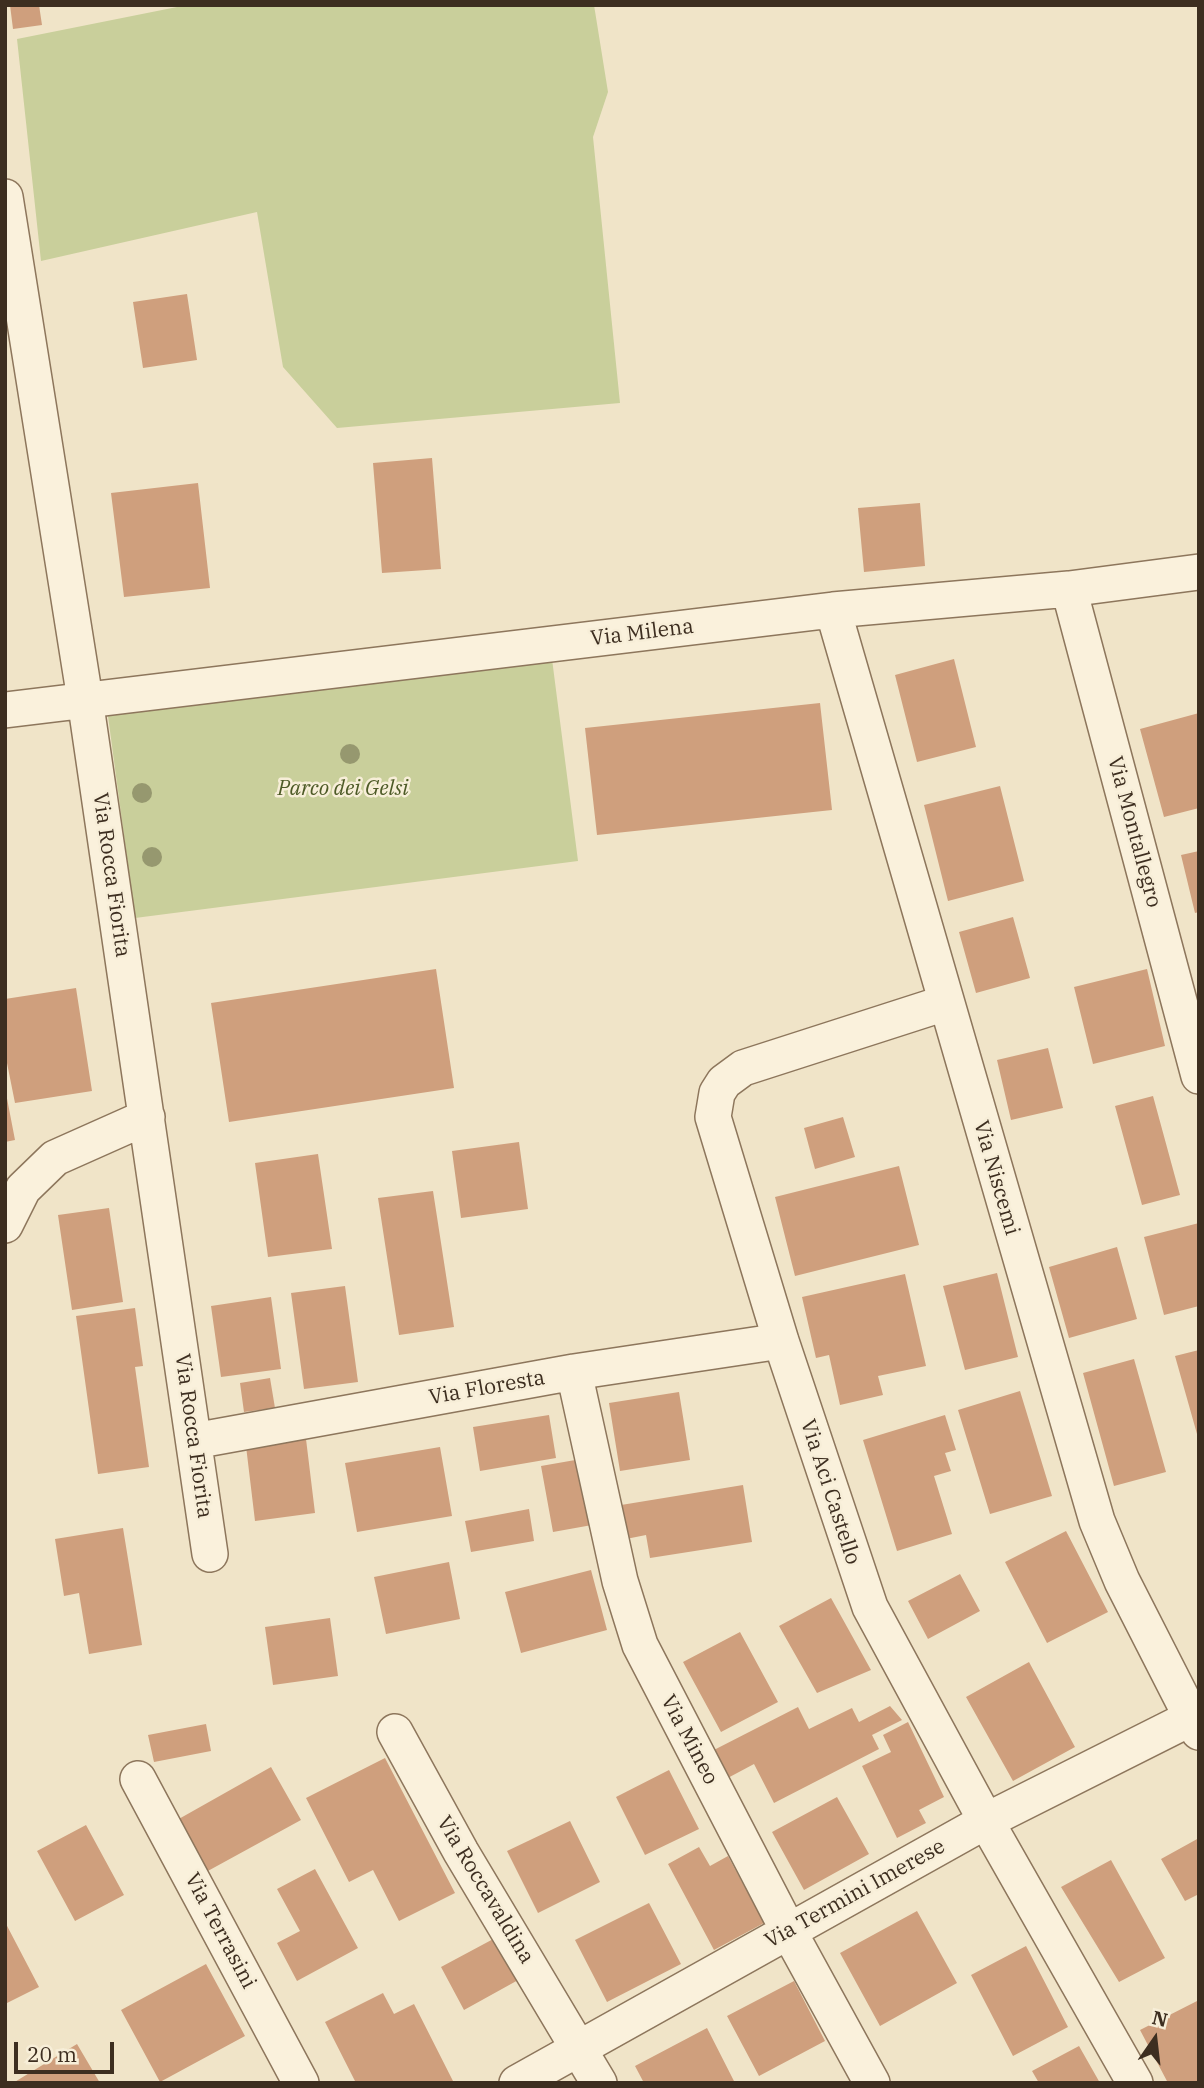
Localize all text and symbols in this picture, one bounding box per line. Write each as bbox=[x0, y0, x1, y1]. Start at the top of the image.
street label: Via Milena bbox=[589, 614, 695, 652]
street label: Via Montallegro bbox=[1102, 754, 1166, 910]
park label: Parco dei Gelsi bbox=[277, 776, 409, 802]
street label: Via Rocca Fiorita bbox=[87, 791, 135, 959]
street label: Via Niscemi bbox=[968, 1118, 1024, 1238]
street label: Via Rocca Fiorita bbox=[169, 1352, 217, 1520]
street label: Via Floresta bbox=[427, 1365, 547, 1411]
street label: Via Aci Castello bbox=[795, 1416, 865, 1568]
street label: Via Mineo bbox=[655, 1691, 723, 1789]
street label: Via Roccavaldina bbox=[431, 1812, 539, 1968]
street label: Via Termini Imerese bbox=[761, 1834, 949, 1954]
street label: Via Terrasini bbox=[179, 1869, 261, 1993]
north arrow bbox=[1120, 2004, 1190, 2074]
text: N bbox=[1150, 2005, 1170, 2032]
scale bar bbox=[18, 2028, 117, 2072]
text: 20 m bbox=[27, 2040, 77, 2068]

